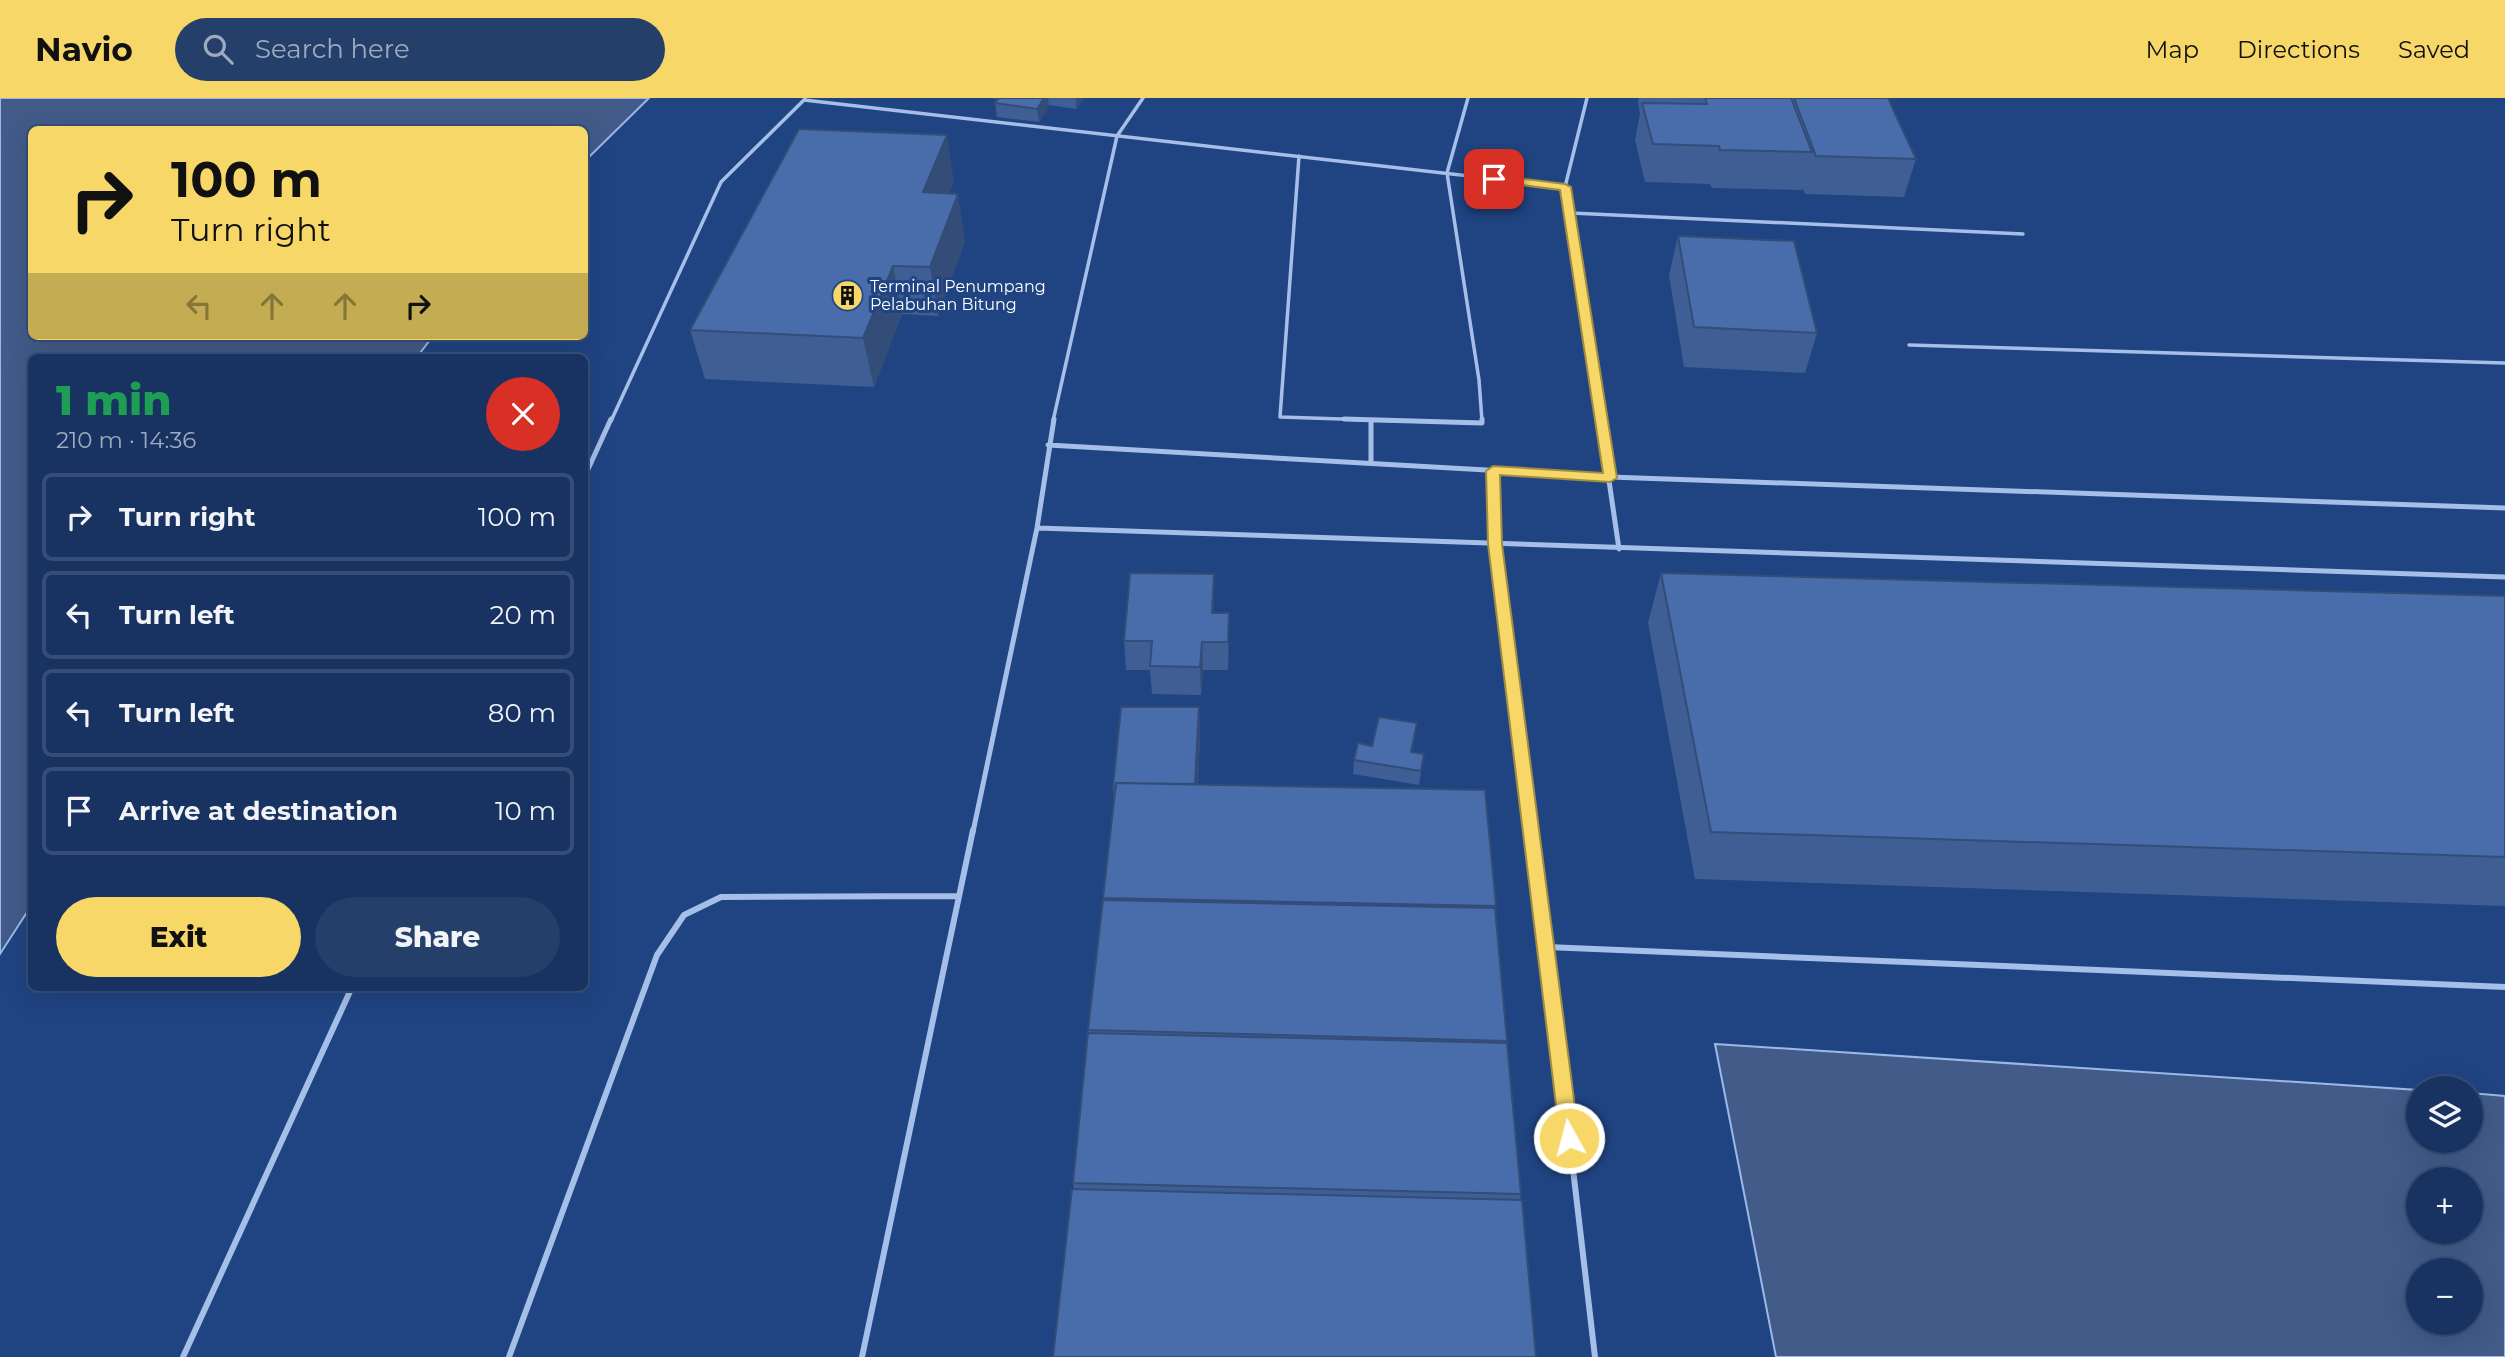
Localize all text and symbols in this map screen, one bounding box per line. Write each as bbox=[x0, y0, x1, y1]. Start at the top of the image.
search box bbox=[175, 18, 665, 81]
text: Navio bbox=[35, 29, 133, 69]
icon: search bbox=[199, 30, 237, 68]
text: Search here bbox=[255, 33, 410, 65]
text: Map bbox=[2146, 35, 2199, 64]
text: Directions bbox=[2237, 35, 2360, 64]
text: Saved bbox=[2398, 35, 2470, 64]
pin bbox=[1464, 149, 1524, 209]
text: 100 m bbox=[171, 150, 322, 209]
icon: right bbox=[56, 154, 147, 245]
icon: arrive bbox=[1475, 160, 1513, 198]
text: Turn right bbox=[171, 210, 331, 249]
place label: Terminal Penumpang Pelabuhan Bitung bbox=[870, 277, 1046, 314]
building icon: Terminal Penumpang Pelabuhan Bitung bbox=[830, 278, 864, 312]
icon: left bbox=[180, 287, 218, 325]
icon: ahead bbox=[253, 287, 291, 325]
icon: ahead bbox=[326, 287, 364, 325]
icon: right bbox=[399, 287, 437, 325]
text: 1 min bbox=[56, 374, 172, 426]
button: close bbox=[486, 377, 560, 451]
text: 210 m · 14:36 bbox=[56, 426, 196, 454]
icon: right bbox=[60, 498, 98, 536]
text: Turn right bbox=[119, 501, 255, 533]
text: 100 m bbox=[478, 501, 556, 533]
icon: left bbox=[60, 596, 98, 634]
text: Turn left bbox=[119, 599, 235, 631]
text: 20 m bbox=[490, 599, 556, 631]
icon: left bbox=[60, 694, 98, 732]
text: Turn left bbox=[119, 697, 235, 729]
text: 80 m bbox=[488, 697, 556, 729]
icon: arrive bbox=[60, 792, 98, 830]
text: Arrive at destination bbox=[119, 795, 398, 827]
text: 10 m bbox=[495, 795, 556, 827]
button: Exit bbox=[56, 897, 301, 977]
button: Share bbox=[315, 897, 560, 977]
map controls bbox=[2406, 1076, 2483, 1335]
button: layers bbox=[2406, 1076, 2483, 1153]
position arrow bbox=[1532, 1101, 1606, 1175]
button: + bbox=[2406, 1167, 2483, 1244]
button: − bbox=[2406, 1258, 2483, 1335]

